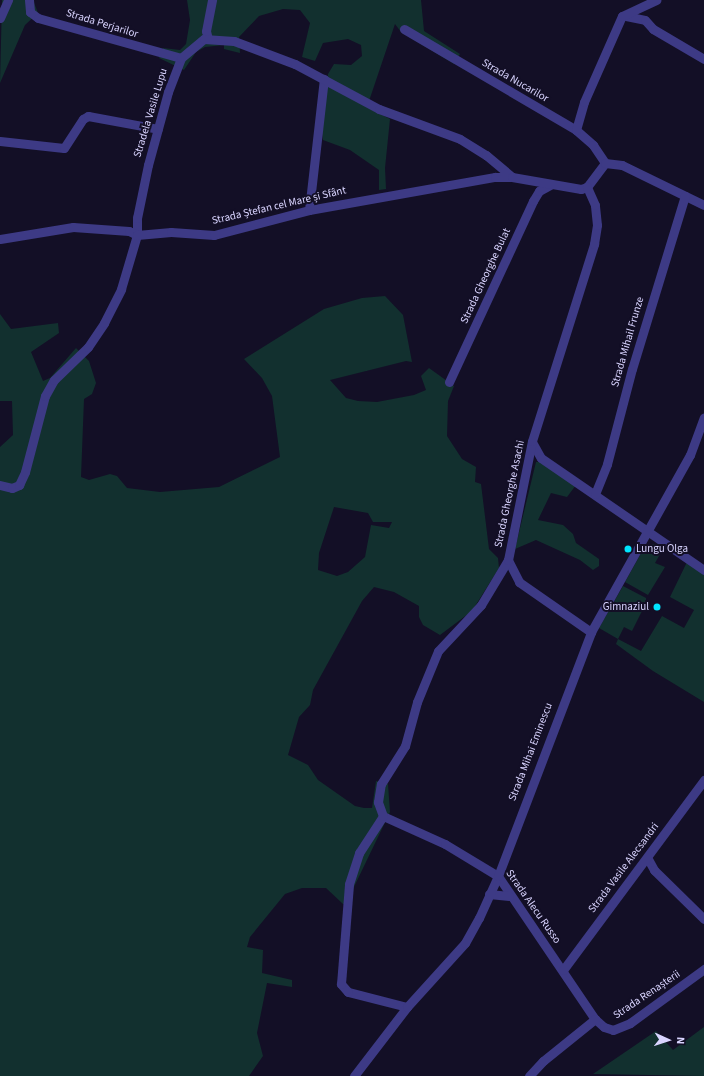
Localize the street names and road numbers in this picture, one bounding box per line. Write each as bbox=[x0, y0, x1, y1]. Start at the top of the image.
street label: Strada Perjarilor bbox=[64, 7, 140, 41]
street label: Strada Nucarilor bbox=[479, 57, 551, 105]
street label: Stradela Vasile Lupu bbox=[131, 67, 171, 159]
street label: Strada Ștefan cel Mare și Sfânt bbox=[211, 184, 347, 228]
street label: Strada Gheorghe Bulat bbox=[458, 226, 514, 326]
street label: Strada Mihail Frunze bbox=[609, 295, 647, 389]
street label: Strada Gheorghe Asachi bbox=[492, 439, 528, 549]
street label: Strada Mihai Eminescu bbox=[506, 701, 556, 803]
street label: Strada Vasile Alecsandri bbox=[586, 820, 662, 916]
street label: Strada Alecu Russo bbox=[503, 868, 563, 946]
street label: Strada Renașterii bbox=[611, 968, 683, 1022]

